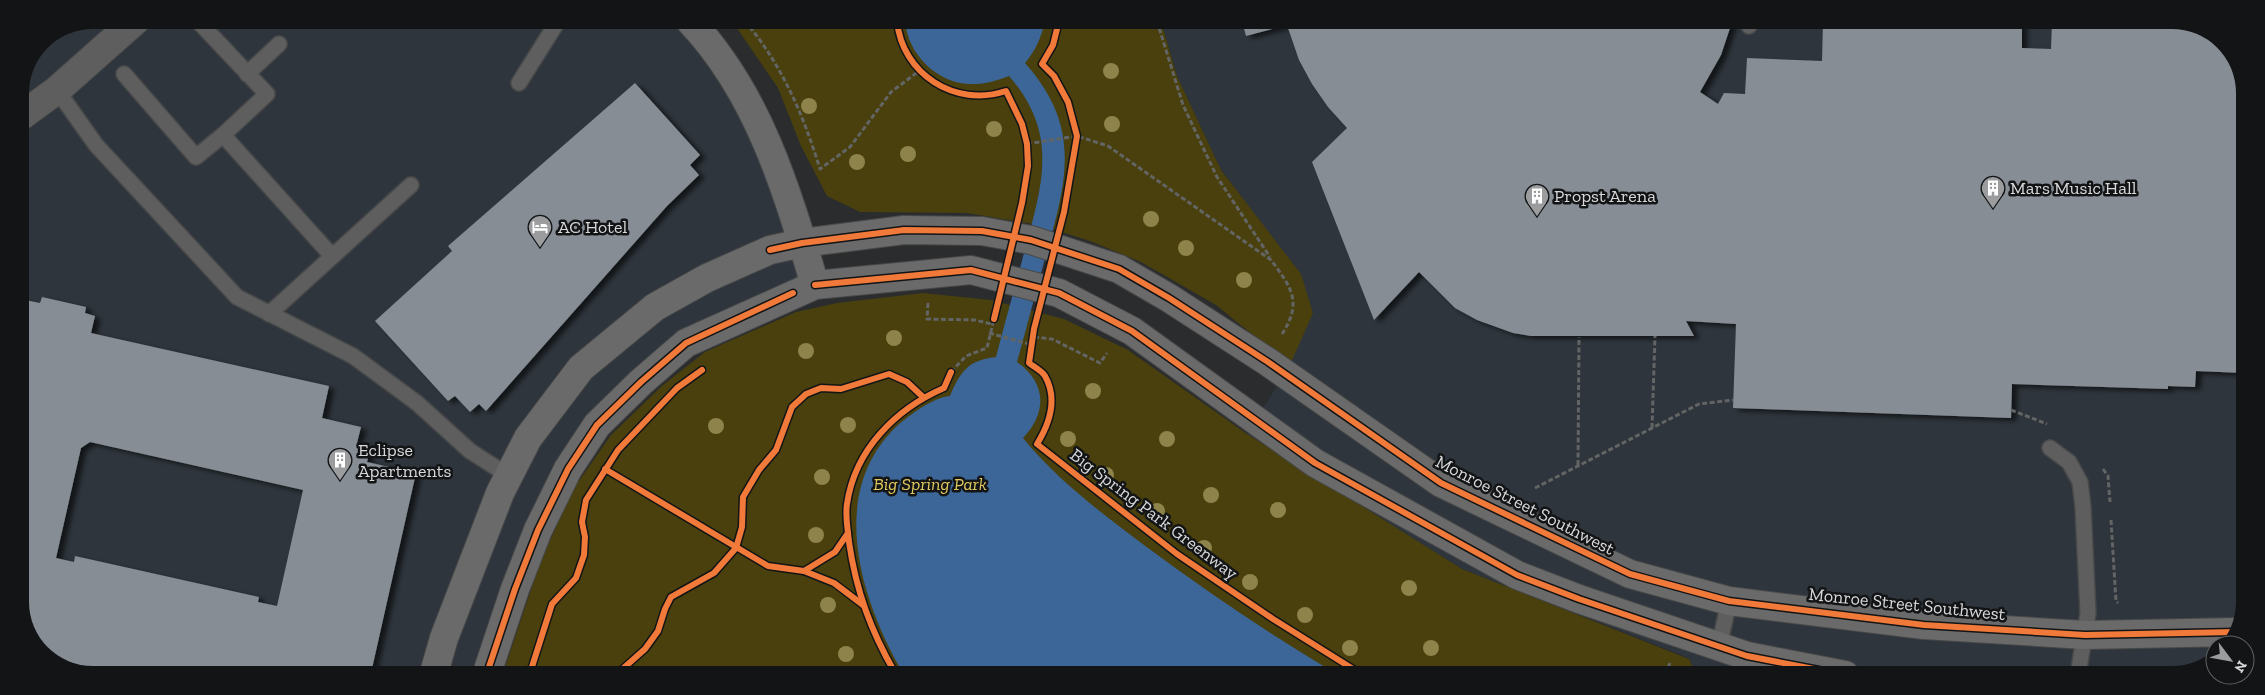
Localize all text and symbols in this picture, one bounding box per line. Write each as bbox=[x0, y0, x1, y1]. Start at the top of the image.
building icon: Mars Music Hall bbox=[1980, 175, 2006, 209]
place label: Mars Music Hall bbox=[2010, 177, 2137, 199]
building icon: Propst Arena bbox=[1524, 183, 1550, 217]
place label: Propst Arena bbox=[1554, 185, 1656, 207]
hotel icon: AC Hotel bbox=[527, 214, 553, 248]
place label: AC Hotel bbox=[558, 216, 627, 238]
place label: Eclipse Apartments bbox=[358, 439, 451, 482]
street label: Big Spring Park Greenway bbox=[1066, 444, 1243, 585]
building icon: Eclipse Apartments bbox=[327, 447, 353, 481]
street label: Monroe Street Southwest bbox=[1432, 450, 1618, 560]
park label: Big Spring Park bbox=[873, 473, 987, 495]
street label: Monroe Street Southwest bbox=[1807, 583, 2007, 625]
north arrow bbox=[2205, 635, 2255, 685]
text: N bbox=[2230, 658, 2251, 676]

